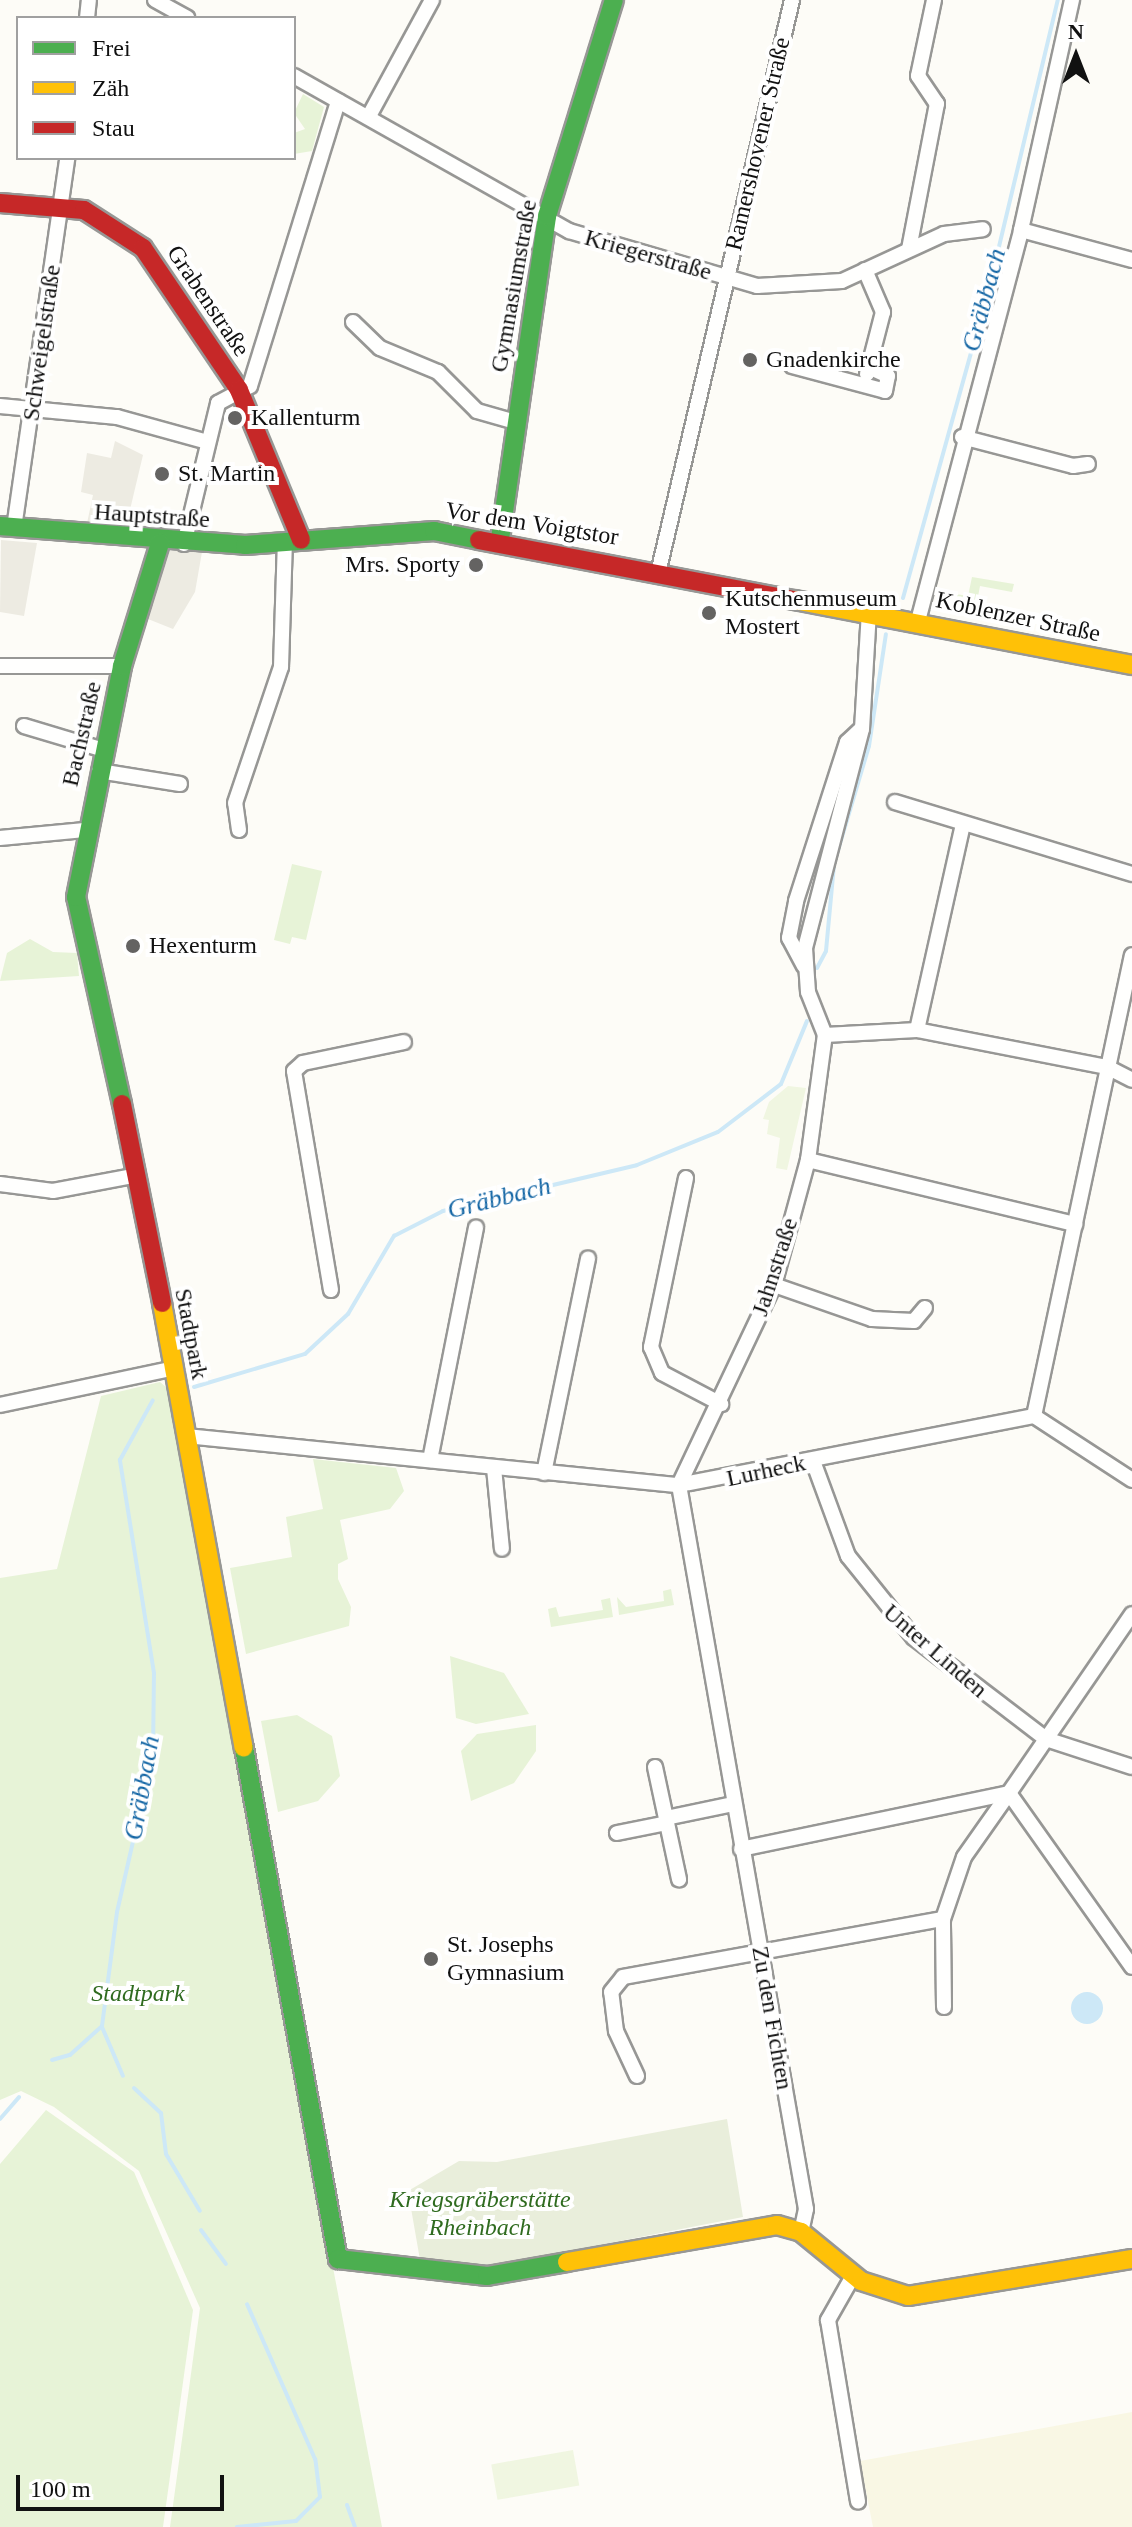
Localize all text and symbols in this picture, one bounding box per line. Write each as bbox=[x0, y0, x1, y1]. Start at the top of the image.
legend bbox=[16, 16, 296, 160]
north arrow bbox=[1036, 16, 1116, 96]
text: N bbox=[1068, 19, 1084, 44]
text: Frei bbox=[92, 35, 131, 61]
street label: Ramershovener Straße bbox=[719, 35, 797, 253]
text: Zäh bbox=[92, 75, 129, 101]
text: Stau bbox=[92, 115, 135, 141]
street label: Gymnasiumstraße bbox=[485, 198, 543, 374]
street label: Kriegerstraße bbox=[581, 223, 715, 287]
street label: Grabenstraße bbox=[160, 240, 256, 362]
water label: Gräbbach bbox=[955, 245, 1013, 355]
street label: Schweigelstraße bbox=[17, 263, 67, 423]
place label: Gnadenkirche bbox=[766, 346, 901, 374]
marker: Gnadenkirche bbox=[741, 351, 759, 369]
place label: Kallenturm bbox=[251, 404, 360, 432]
marker: Kallenturm bbox=[226, 409, 244, 427]
place label: St. Martin bbox=[178, 460, 275, 488]
marker: St. Martin bbox=[153, 465, 171, 483]
street label: Vor dem Voigtstor bbox=[443, 496, 621, 552]
street label: Hauptstraße bbox=[93, 498, 211, 534]
place label: Mrs. Sporty bbox=[345, 551, 460, 579]
marker: Mrs. Sporty bbox=[467, 556, 485, 574]
place label: Kutschenmuseum Mostert bbox=[725, 585, 897, 641]
street label: Koblenzer Straße bbox=[933, 586, 1103, 648]
marker: Kutschenmuseum Mostert bbox=[700, 604, 718, 622]
street label: Bachstraße bbox=[56, 679, 108, 789]
place label: Hexenturm bbox=[149, 932, 257, 960]
marker: Hexenturm bbox=[124, 937, 142, 955]
water label: Gräbbach bbox=[444, 1170, 554, 1226]
street label: Jahnstraße bbox=[746, 1214, 804, 1320]
street label: Stadtpark bbox=[168, 1286, 214, 1382]
street label: Lurheck bbox=[724, 1449, 808, 1493]
street label: Unter Linden bbox=[877, 1598, 993, 1704]
water label: Gräbbach bbox=[117, 1733, 167, 1843]
place label: St. Josephs Gymnasium bbox=[447, 1931, 564, 1987]
street label: Zu den Fichten bbox=[745, 1944, 799, 2092]
marker: St. Josephs Gymnasium bbox=[422, 1950, 440, 1968]
park label: Stadtpark bbox=[91, 1980, 185, 2008]
park label: Kriegsgräberstätte Rheinbach bbox=[389, 2186, 571, 2242]
scale bar bbox=[20, 2459, 228, 2509]
text: 100 m bbox=[30, 2476, 91, 2502]

